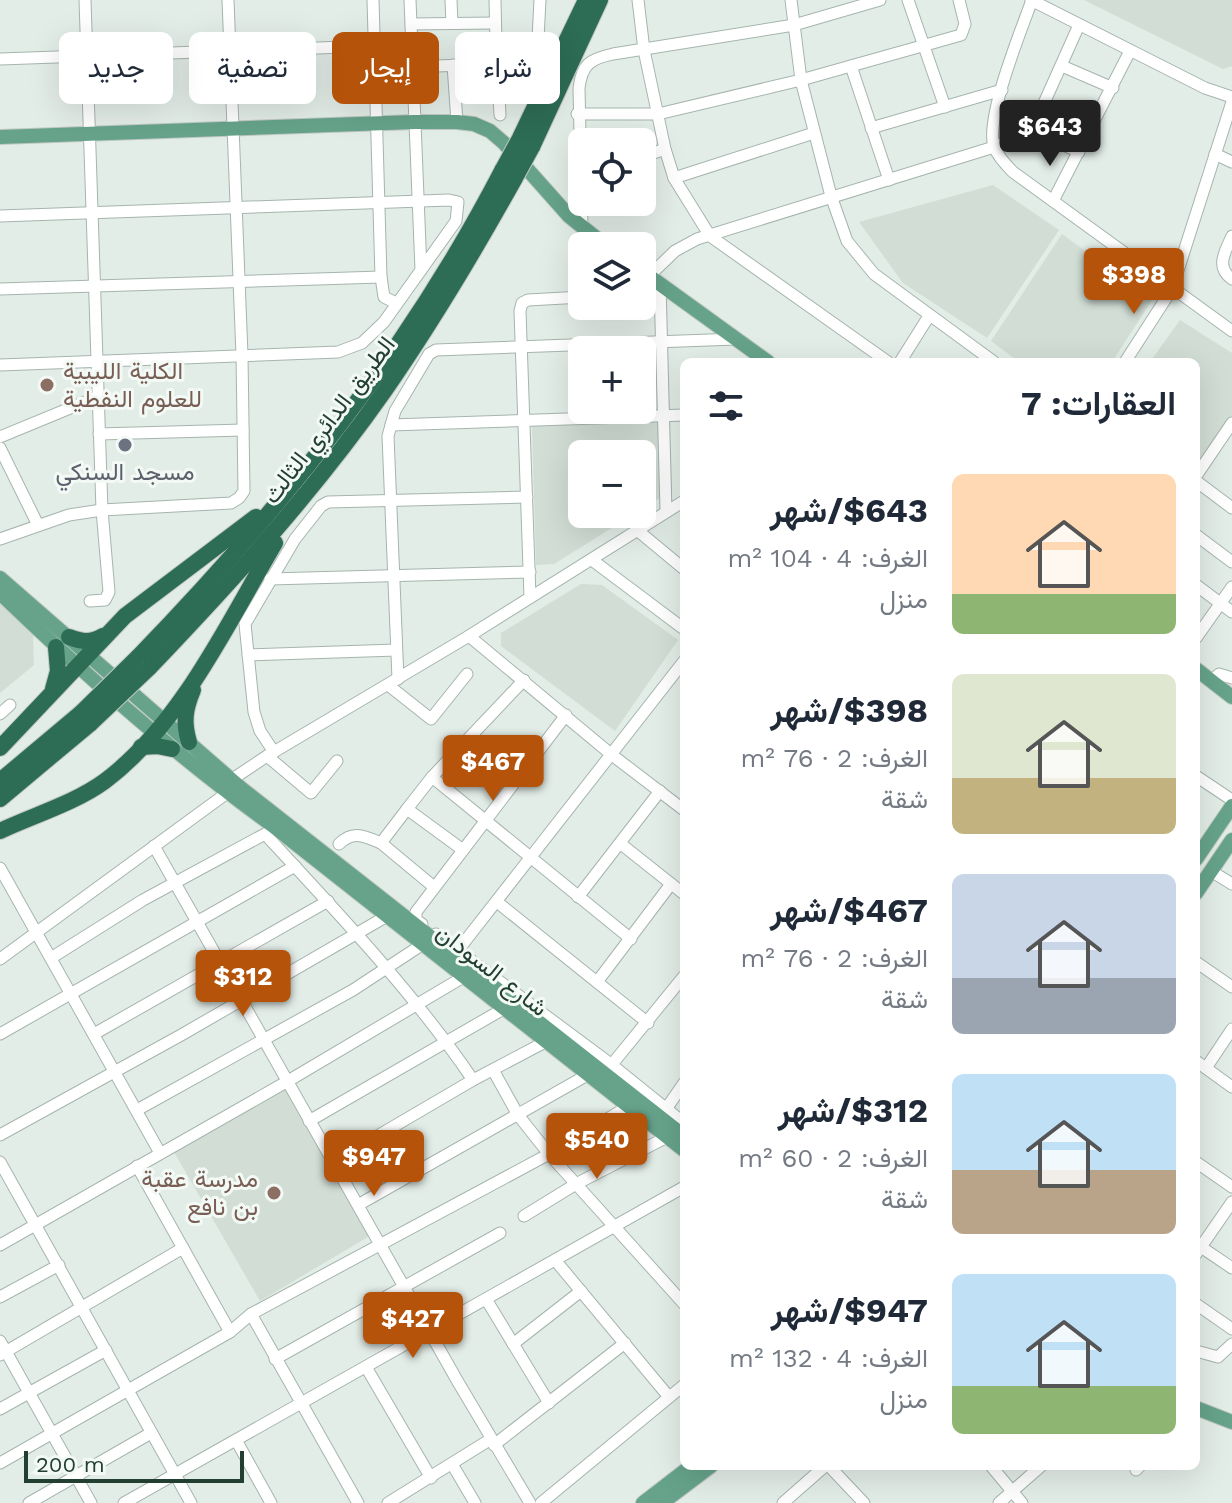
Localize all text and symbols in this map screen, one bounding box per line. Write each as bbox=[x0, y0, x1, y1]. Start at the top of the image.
chip: جديد bbox=[59, 32, 173, 104]
chip: تصفية bbox=[189, 32, 316, 104]
chip: إيجار bbox=[332, 32, 439, 104]
chip: شراء bbox=[455, 32, 560, 104]
pin: $643 bbox=[1003, 100, 1097, 168]
text: $643 bbox=[1018, 111, 1082, 141]
map controls bbox=[568, 128, 656, 528]
button: locate bbox=[568, 128, 656, 216]
button: layers bbox=[568, 232, 656, 320]
pin: $398 bbox=[1087, 248, 1181, 316]
text: $398 bbox=[1102, 259, 1166, 289]
street label: الطريق الدائري الثالث bbox=[257, 331, 405, 512]
button: + bbox=[568, 336, 656, 424]
place label: الكلية الليبية للعلوم النفطية bbox=[63, 357, 202, 415]
marker: الكلية الليبية للعلوم النفطية bbox=[38, 376, 56, 394]
text: العقارات: 7 bbox=[1021, 383, 1176, 423]
icon: filters bbox=[704, 384, 748, 428]
marker: مسجد السنكي bbox=[116, 436, 134, 454]
button: − bbox=[568, 440, 656, 528]
place label: مسجد السنكي bbox=[55, 458, 195, 491]
text: $643/شهر bbox=[770, 490, 928, 530]
icon: home bbox=[1016, 506, 1112, 602]
text: الغرف: 4 · 104 m² bbox=[727, 543, 928, 573]
text: منزل bbox=[879, 584, 928, 614]
text: $398/شهر bbox=[770, 690, 928, 730]
icon: home bbox=[1016, 706, 1112, 802]
pin: $467 bbox=[446, 735, 540, 803]
text: الغرف: 2 · 76 m² bbox=[740, 743, 928, 773]
text: $467 bbox=[461, 746, 525, 776]
text: شقة bbox=[881, 784, 928, 814]
text: $467/شهر bbox=[770, 890, 928, 930]
icon: home bbox=[1016, 906, 1112, 1002]
street label: شارع السودان bbox=[430, 918, 553, 1024]
text: الغرف: 2 · 76 m² bbox=[740, 943, 928, 973]
pin: $312 bbox=[196, 950, 290, 1018]
text: $312 bbox=[214, 961, 272, 991]
text: شقة bbox=[881, 984, 928, 1014]
text: $312/شهر bbox=[778, 1090, 928, 1130]
icon: home bbox=[1016, 1106, 1112, 1202]
pin: $540 bbox=[550, 1113, 644, 1181]
text: $540 bbox=[564, 1124, 630, 1154]
pin: $947 bbox=[327, 1130, 421, 1198]
text: $947 bbox=[342, 1141, 406, 1171]
text: الغرف: 2 · 60 m² bbox=[738, 1143, 928, 1173]
place label: مدرسة عقبة بن نافع bbox=[141, 1165, 258, 1224]
marker: مدرسة عقبة بن نافع bbox=[265, 1184, 283, 1202]
text: شقة bbox=[881, 1184, 928, 1214]
text: $947/شهر bbox=[771, 1290, 928, 1330]
pin: $427 bbox=[366, 1292, 460, 1360]
text: $427 bbox=[381, 1303, 445, 1333]
icon: home bbox=[1016, 1306, 1112, 1402]
text: الغرف: 4 · 132 m² bbox=[729, 1343, 928, 1373]
text: منزل bbox=[879, 1384, 928, 1414]
scale bar bbox=[24, 1447, 244, 1483]
text: 200 m bbox=[36, 1452, 105, 1477]

